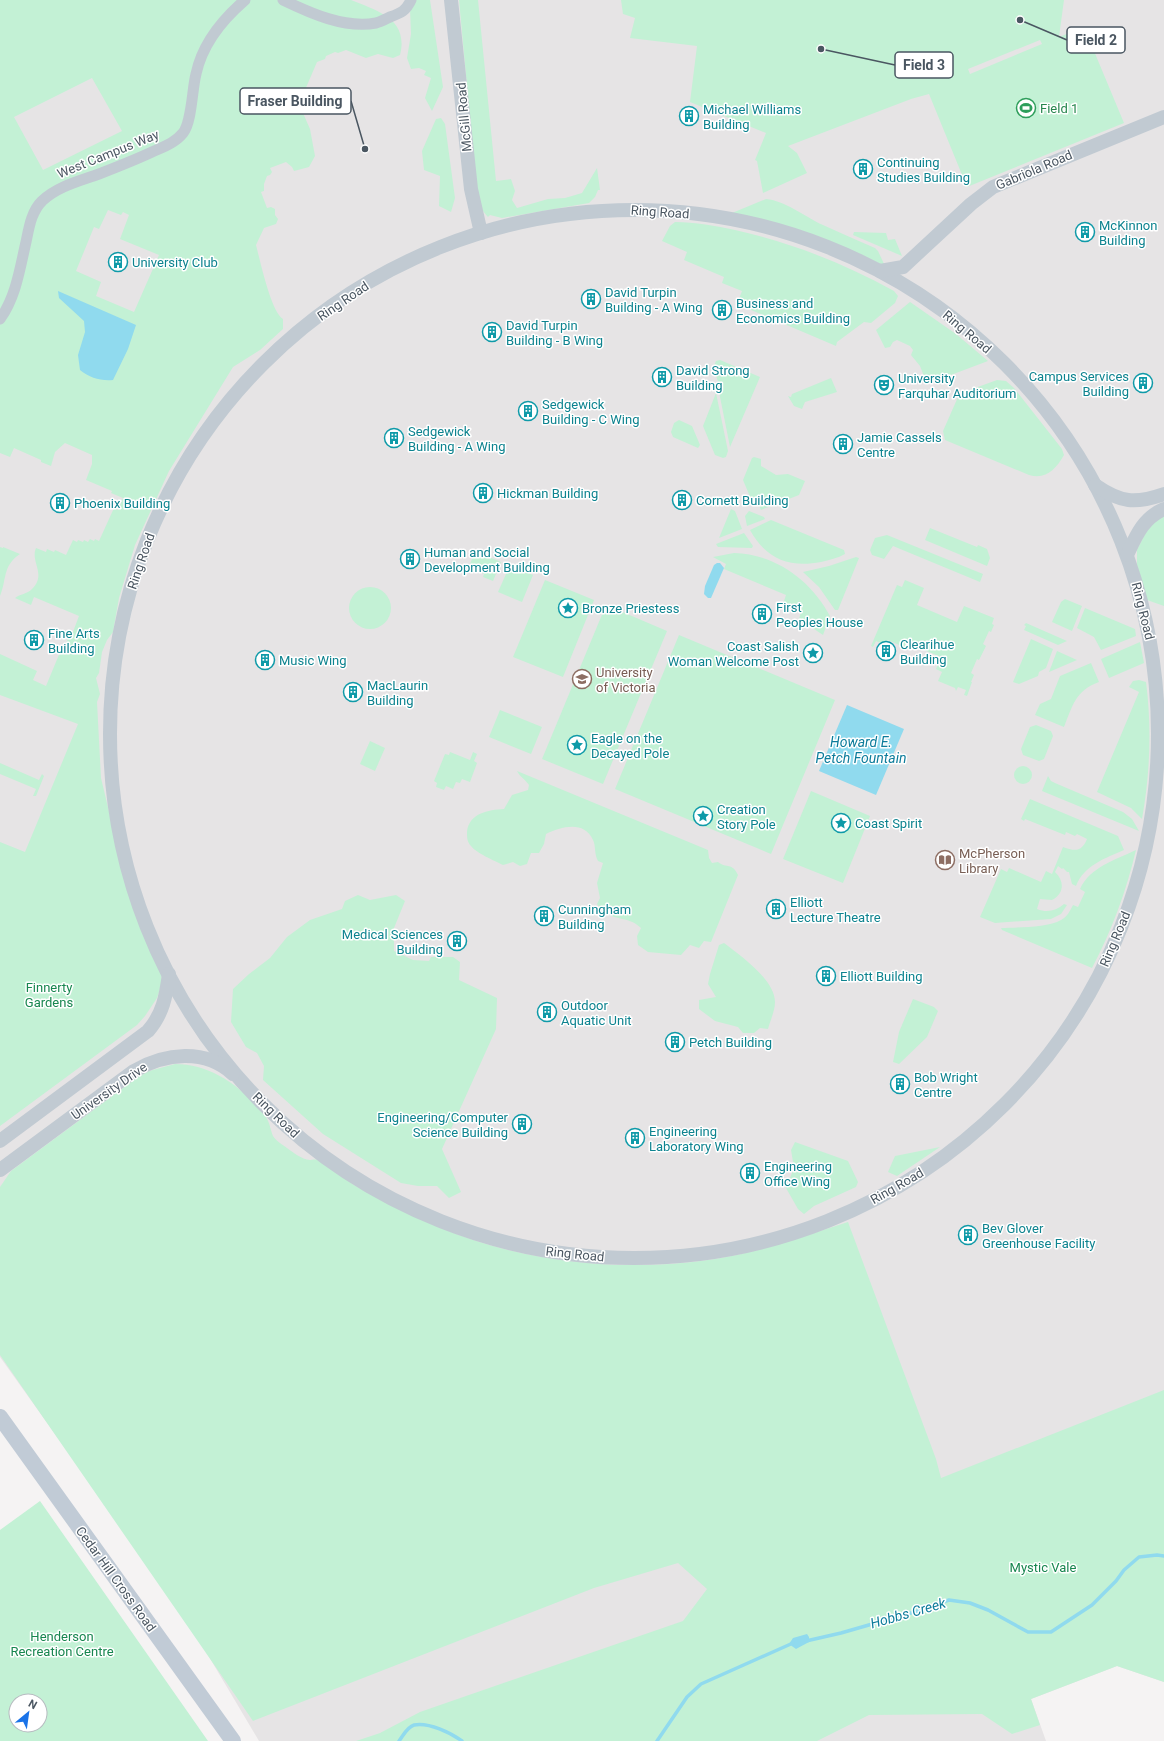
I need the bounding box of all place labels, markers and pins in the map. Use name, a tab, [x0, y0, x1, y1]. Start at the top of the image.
callout: Field 2	[1067, 27, 1125, 53]
callout: Field 3	[895, 52, 953, 78]
callout: Fraser Building	[240, 88, 351, 114]
sports icon: Field 1	[1015, 97, 1037, 119]
place label: Field 1	[1040, 101, 1078, 116]
place label: Michael Williams Building	[703, 102, 801, 132]
building icon: Michael Williams Building	[678, 105, 700, 127]
place label: Continuing Studies Building	[877, 155, 970, 185]
building icon: Continuing Studies Building	[852, 158, 874, 180]
place label: McKinnon Building	[1099, 218, 1157, 248]
building icon: McKinnon Building	[1074, 221, 1096, 243]
building icon: University Club	[107, 251, 129, 273]
place label: University Club	[132, 255, 218, 270]
place label: David Turpin Building - A Wing	[605, 285, 702, 315]
building icon: David Turpin Building - A Wing	[580, 288, 602, 310]
place label: Business and Economics Building	[736, 296, 850, 326]
building icon: Business and Economics Building	[711, 299, 733, 321]
place label: David Turpin Building - B Wing	[506, 318, 603, 348]
building icon: David Turpin Building - B Wing	[481, 321, 503, 343]
place label: David Strong Building	[676, 363, 750, 393]
building icon: David Strong Building	[651, 366, 673, 388]
place label: Campus Services Building	[1029, 369, 1129, 399]
place label: University Farquhar Auditorium	[898, 371, 1017, 401]
building icon: Campus Services Building	[1132, 372, 1154, 394]
theatre icon: University Farquhar Auditorium	[873, 374, 895, 396]
place label: Sedgewick Building - C Wing	[542, 397, 639, 427]
building icon: Sedgewick Building - C Wing	[517, 400, 539, 422]
place label: Sedgewick Building - A Wing	[408, 424, 505, 454]
building icon: Sedgewick Building - A Wing	[383, 427, 405, 449]
place label: Jamie Cassels Centre	[857, 430, 942, 460]
building icon: Jamie Cassels Centre	[832, 433, 854, 455]
building icon: Hickman Building	[472, 482, 494, 504]
place label: Hickman Building	[497, 486, 598, 501]
building icon: Cornett Building	[671, 489, 693, 511]
building icon: Phoenix Building	[49, 492, 71, 514]
place label: Cornett Building	[696, 493, 789, 508]
place label: Phoenix Building	[74, 496, 170, 511]
place label: Human and Social Development Building	[424, 545, 550, 575]
building icon: Human and Social Development Building	[399, 548, 421, 570]
place icon: Bronze Priestess	[557, 597, 579, 619]
place label: First Peoples House	[776, 600, 863, 630]
place label: Bronze Priestess	[582, 601, 680, 616]
building icon: First Peoples House	[751, 603, 773, 625]
place label: Fine Arts Building	[48, 626, 100, 656]
building icon: Fine Arts Building	[23, 629, 45, 651]
place label: Clearihue Building	[900, 637, 954, 667]
place label: Coast Salish Woman Welcome Post	[668, 639, 799, 669]
building icon: Clearihue Building	[875, 640, 897, 662]
place icon: Coast Salish Woman Welcome Post	[802, 642, 824, 664]
building icon: Music Wing	[254, 649, 276, 671]
place label: Music Wing	[279, 653, 347, 668]
place label: University of Victoria	[596, 665, 656, 695]
school or university icon: University of Victoria	[571, 668, 593, 690]
place label: MacLaurin Building	[367, 678, 428, 708]
building icon: MacLaurin Building	[342, 681, 364, 703]
place label: Eagle on the Decayed Pole	[591, 731, 669, 761]
place icon: Eagle on the Decayed Pole	[566, 734, 588, 756]
place label: Creation Story Pole	[717, 802, 776, 832]
place icon: Creation Story Pole	[692, 805, 714, 827]
place icon: Coast Spirit	[830, 812, 852, 834]
place label: Coast Spirit	[855, 816, 922, 831]
place label: McPherson Library	[959, 846, 1025, 876]
library icon: McPherson Library	[934, 849, 956, 871]
place label: Elliott Lecture Theatre	[790, 895, 881, 925]
building icon: Elliott Lecture Theatre	[765, 898, 787, 920]
place label: Cunningham Building	[558, 902, 631, 932]
building icon: Cunningham Building	[533, 905, 555, 927]
place label: Medical Sciences Building	[342, 927, 443, 957]
building icon: Medical Sciences Building	[446, 930, 468, 952]
building icon: Elliott Building	[815, 965, 837, 987]
place label: Elliott Building	[840, 969, 923, 984]
place label: Outdoor Aquatic Unit	[561, 998, 632, 1028]
building icon: Outdoor Aquatic Unit	[536, 1001, 558, 1023]
building icon: Petch Building	[664, 1031, 686, 1053]
place label: Petch Building	[689, 1035, 772, 1050]
place label: Bob Wright Centre	[914, 1070, 978, 1100]
building icon: Bob Wright Centre	[889, 1073, 911, 1095]
place label: Engineering/Computer Science Building	[377, 1110, 509, 1140]
building icon: Engineering/Computer Science Building	[511, 1113, 533, 1135]
place label: Engineering Laboratory Wing	[649, 1124, 744, 1154]
building icon: Engineering Laboratory Wing	[624, 1127, 646, 1149]
place label: Engineering Office Wing	[764, 1159, 832, 1189]
building icon: Engineering Office Wing	[739, 1162, 761, 1184]
place label: Bev Glover Greenhouse Facility	[982, 1221, 1095, 1251]
building icon: Bev Glover Greenhouse Facility	[957, 1224, 979, 1246]

